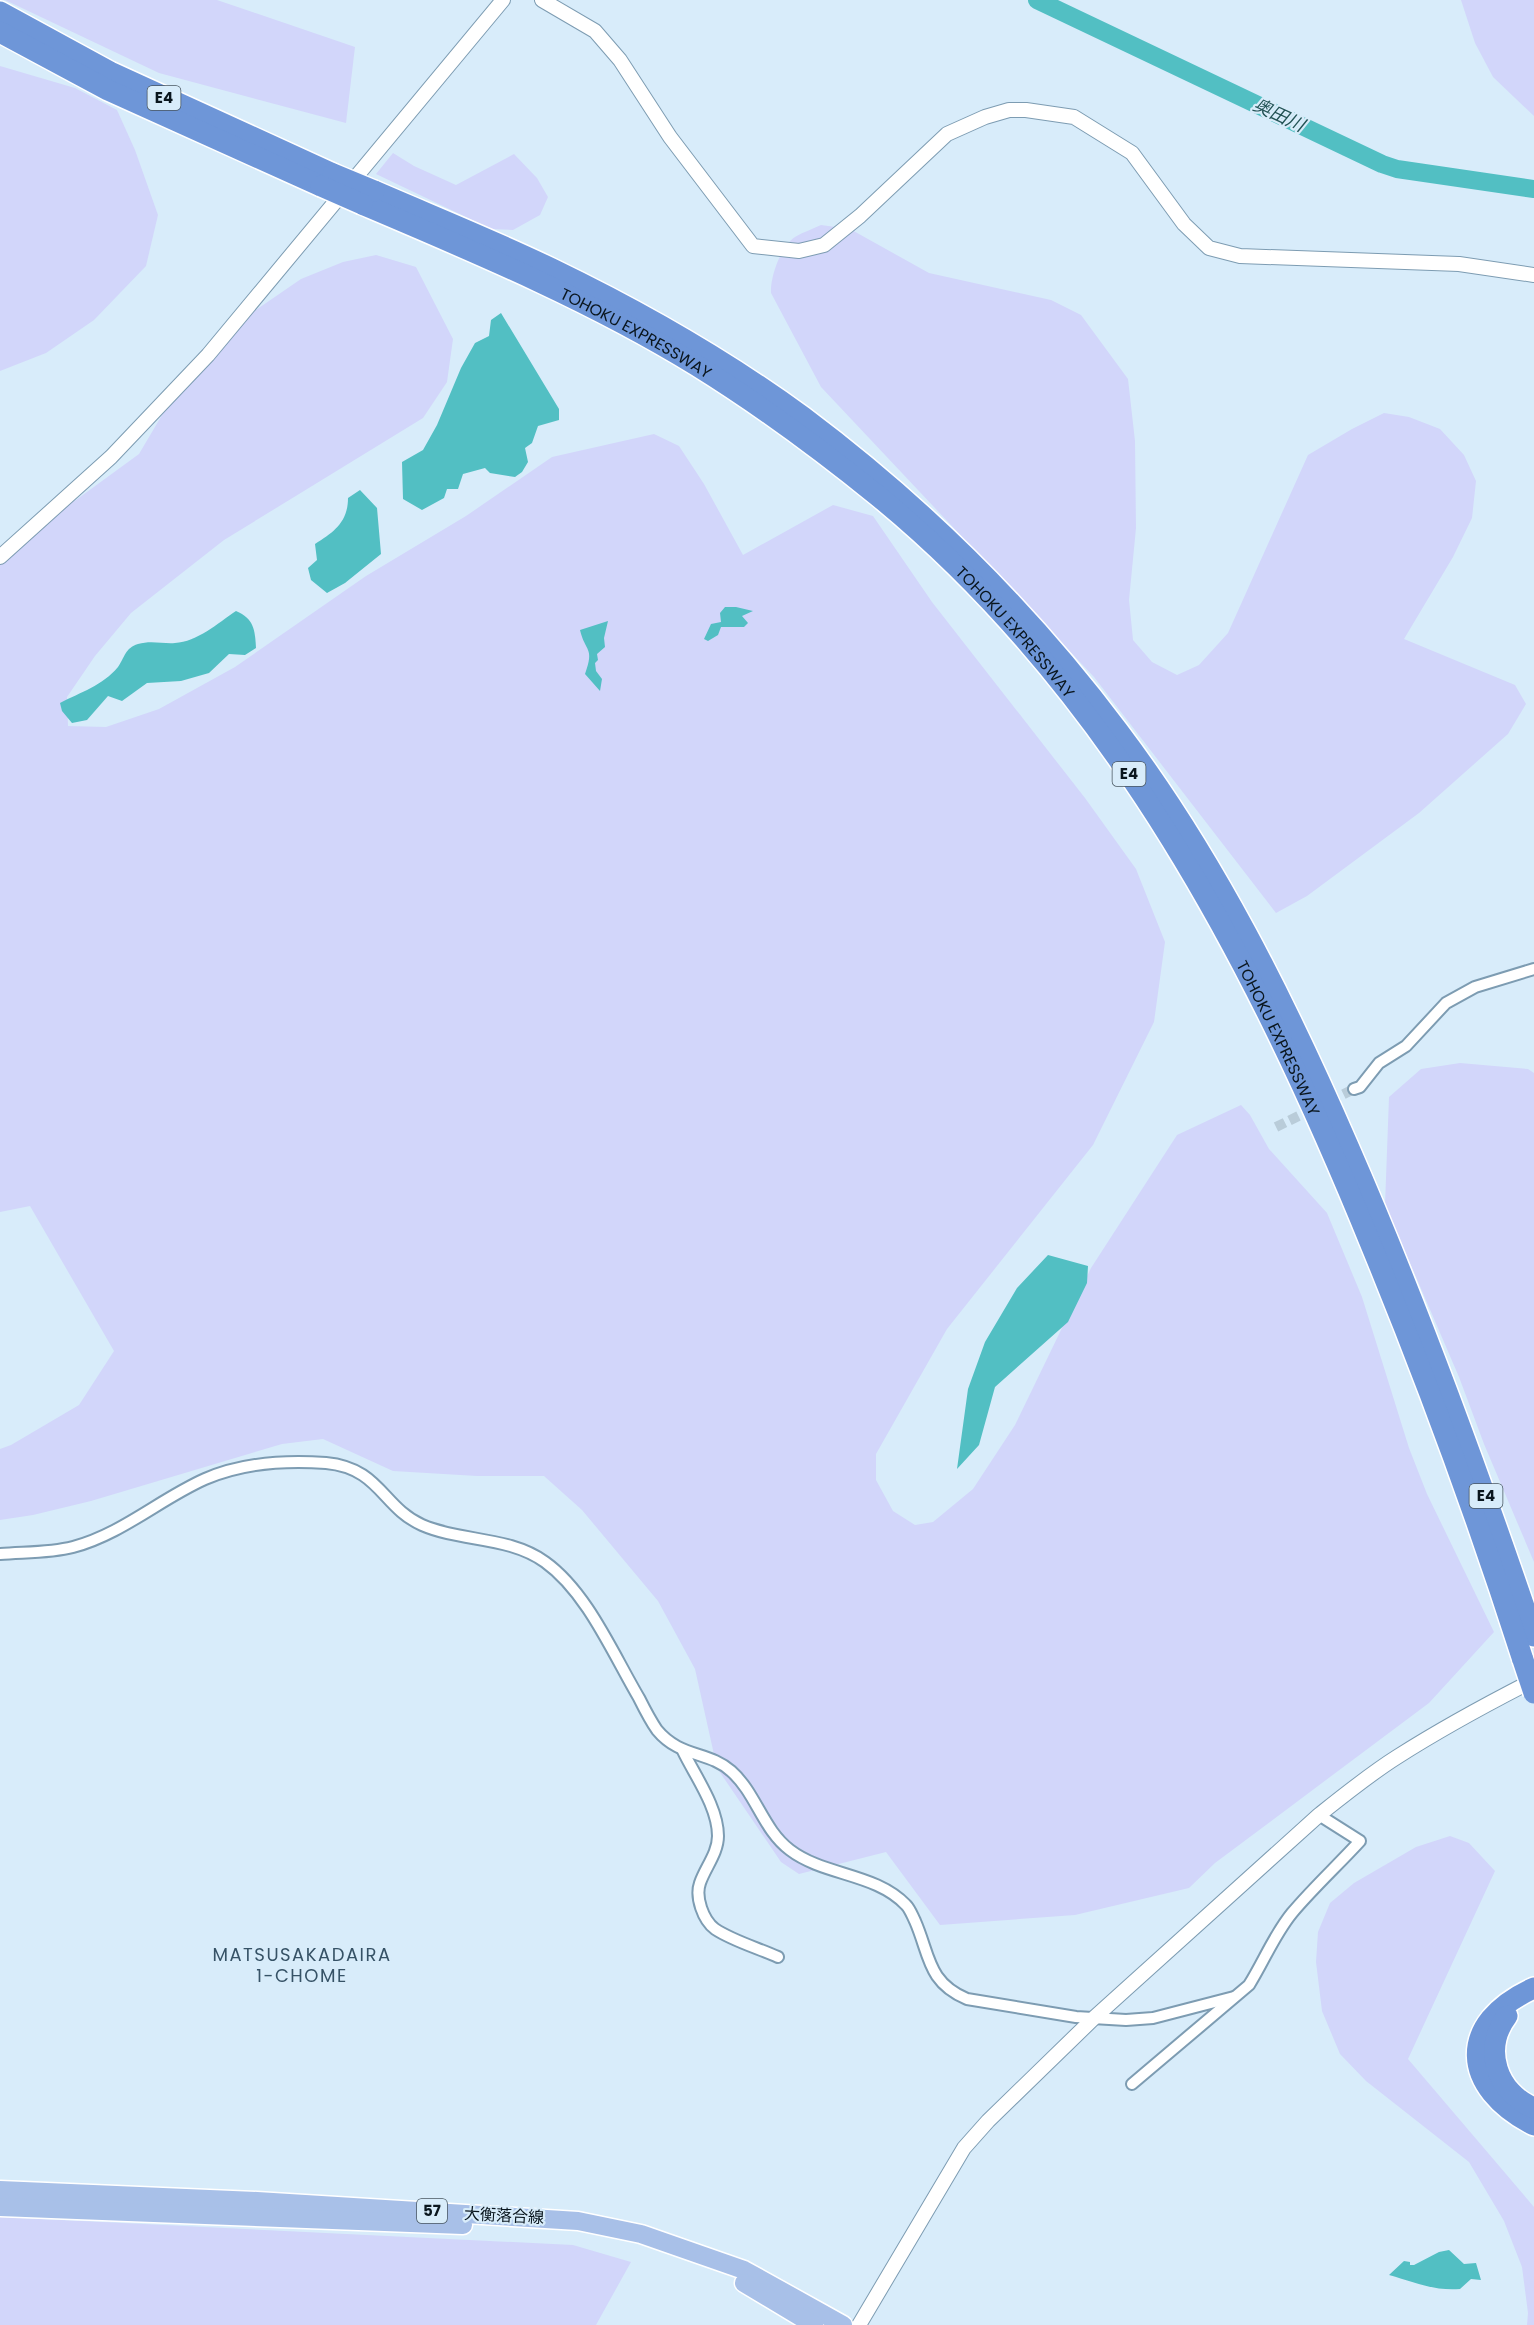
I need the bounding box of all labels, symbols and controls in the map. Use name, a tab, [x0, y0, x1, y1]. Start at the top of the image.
road number: E4	[148, 86, 180, 110]
water label: 奥田川	[1249, 92, 1311, 138]
street label: TOHOKU EXPRESSWAY	[556, 282, 716, 384]
street label: TOHOKU EXPRESSWAY	[950, 561, 1080, 703]
road number: E4	[1112, 762, 1146, 786]
street label: TOHOKU EXPRESSWAY	[1231, 957, 1326, 1120]
road number: E4	[1470, 1484, 1502, 1508]
district label: MATSUSAKADAIRA 1-CHOME	[212, 1942, 392, 1988]
road number: 57	[417, 2199, 447, 2223]
street label: 大衡落合線	[463, 2202, 545, 2229]

